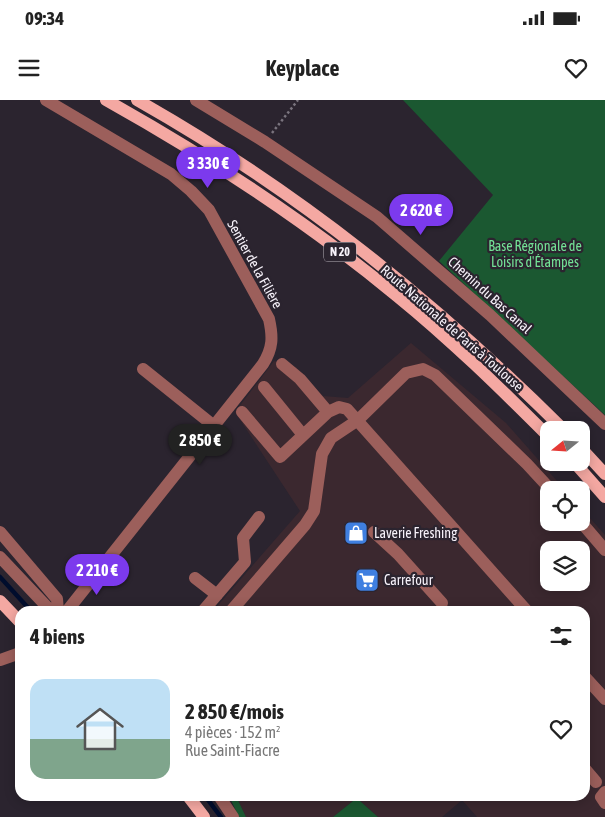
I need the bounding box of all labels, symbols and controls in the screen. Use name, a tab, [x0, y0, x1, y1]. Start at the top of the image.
text: 09:34	[25, 7, 64, 29]
icon: menu	[15, 54, 43, 82]
icon: heart	[562, 54, 590, 82]
text: Keyplace	[266, 55, 339, 81]
pin: 3 330 €	[162, 146, 254, 189]
text: 3 330 €	[187, 154, 229, 172]
pin: 2 620 €	[375, 194, 467, 236]
text: 2 620 €	[400, 201, 442, 219]
street label: Sentier de la Filière	[224, 217, 286, 311]
park label: Base Régionale de Loisirs d'Étampes	[488, 238, 582, 270]
road number: N 20	[324, 242, 356, 262]
street label: Chemin du Bas Canal	[445, 253, 535, 337]
street label: Route Nationale de Paris à Toulouse	[377, 262, 527, 394]
north arrow	[540, 421, 590, 471]
map controls	[540, 421, 590, 591]
pin: 2 850 €	[154, 424, 246, 466]
text: 2 850 €	[179, 431, 221, 449]
button: locate	[540, 481, 590, 531]
shop icon: Laverie Freshing	[343, 520, 369, 546]
place label: Laverie Freshing	[374, 525, 457, 541]
button: layers	[540, 541, 590, 591]
pin: 2 210 €	[51, 554, 143, 596]
text: 2 210 €	[76, 561, 118, 579]
supermarket icon: Carrefour	[354, 567, 380, 593]
place label: Carrefour	[384, 572, 434, 588]
icon: filters	[547, 622, 575, 650]
text: 4 biens	[30, 624, 85, 648]
icon: home	[70, 699, 130, 759]
text: 2 850 €/mois	[185, 699, 284, 723]
icon: heart	[547, 715, 575, 743]
text: 4 pièces · 152 m²	[185, 723, 281, 741]
text: Rue Saint-Fiacre	[185, 741, 280, 759]

